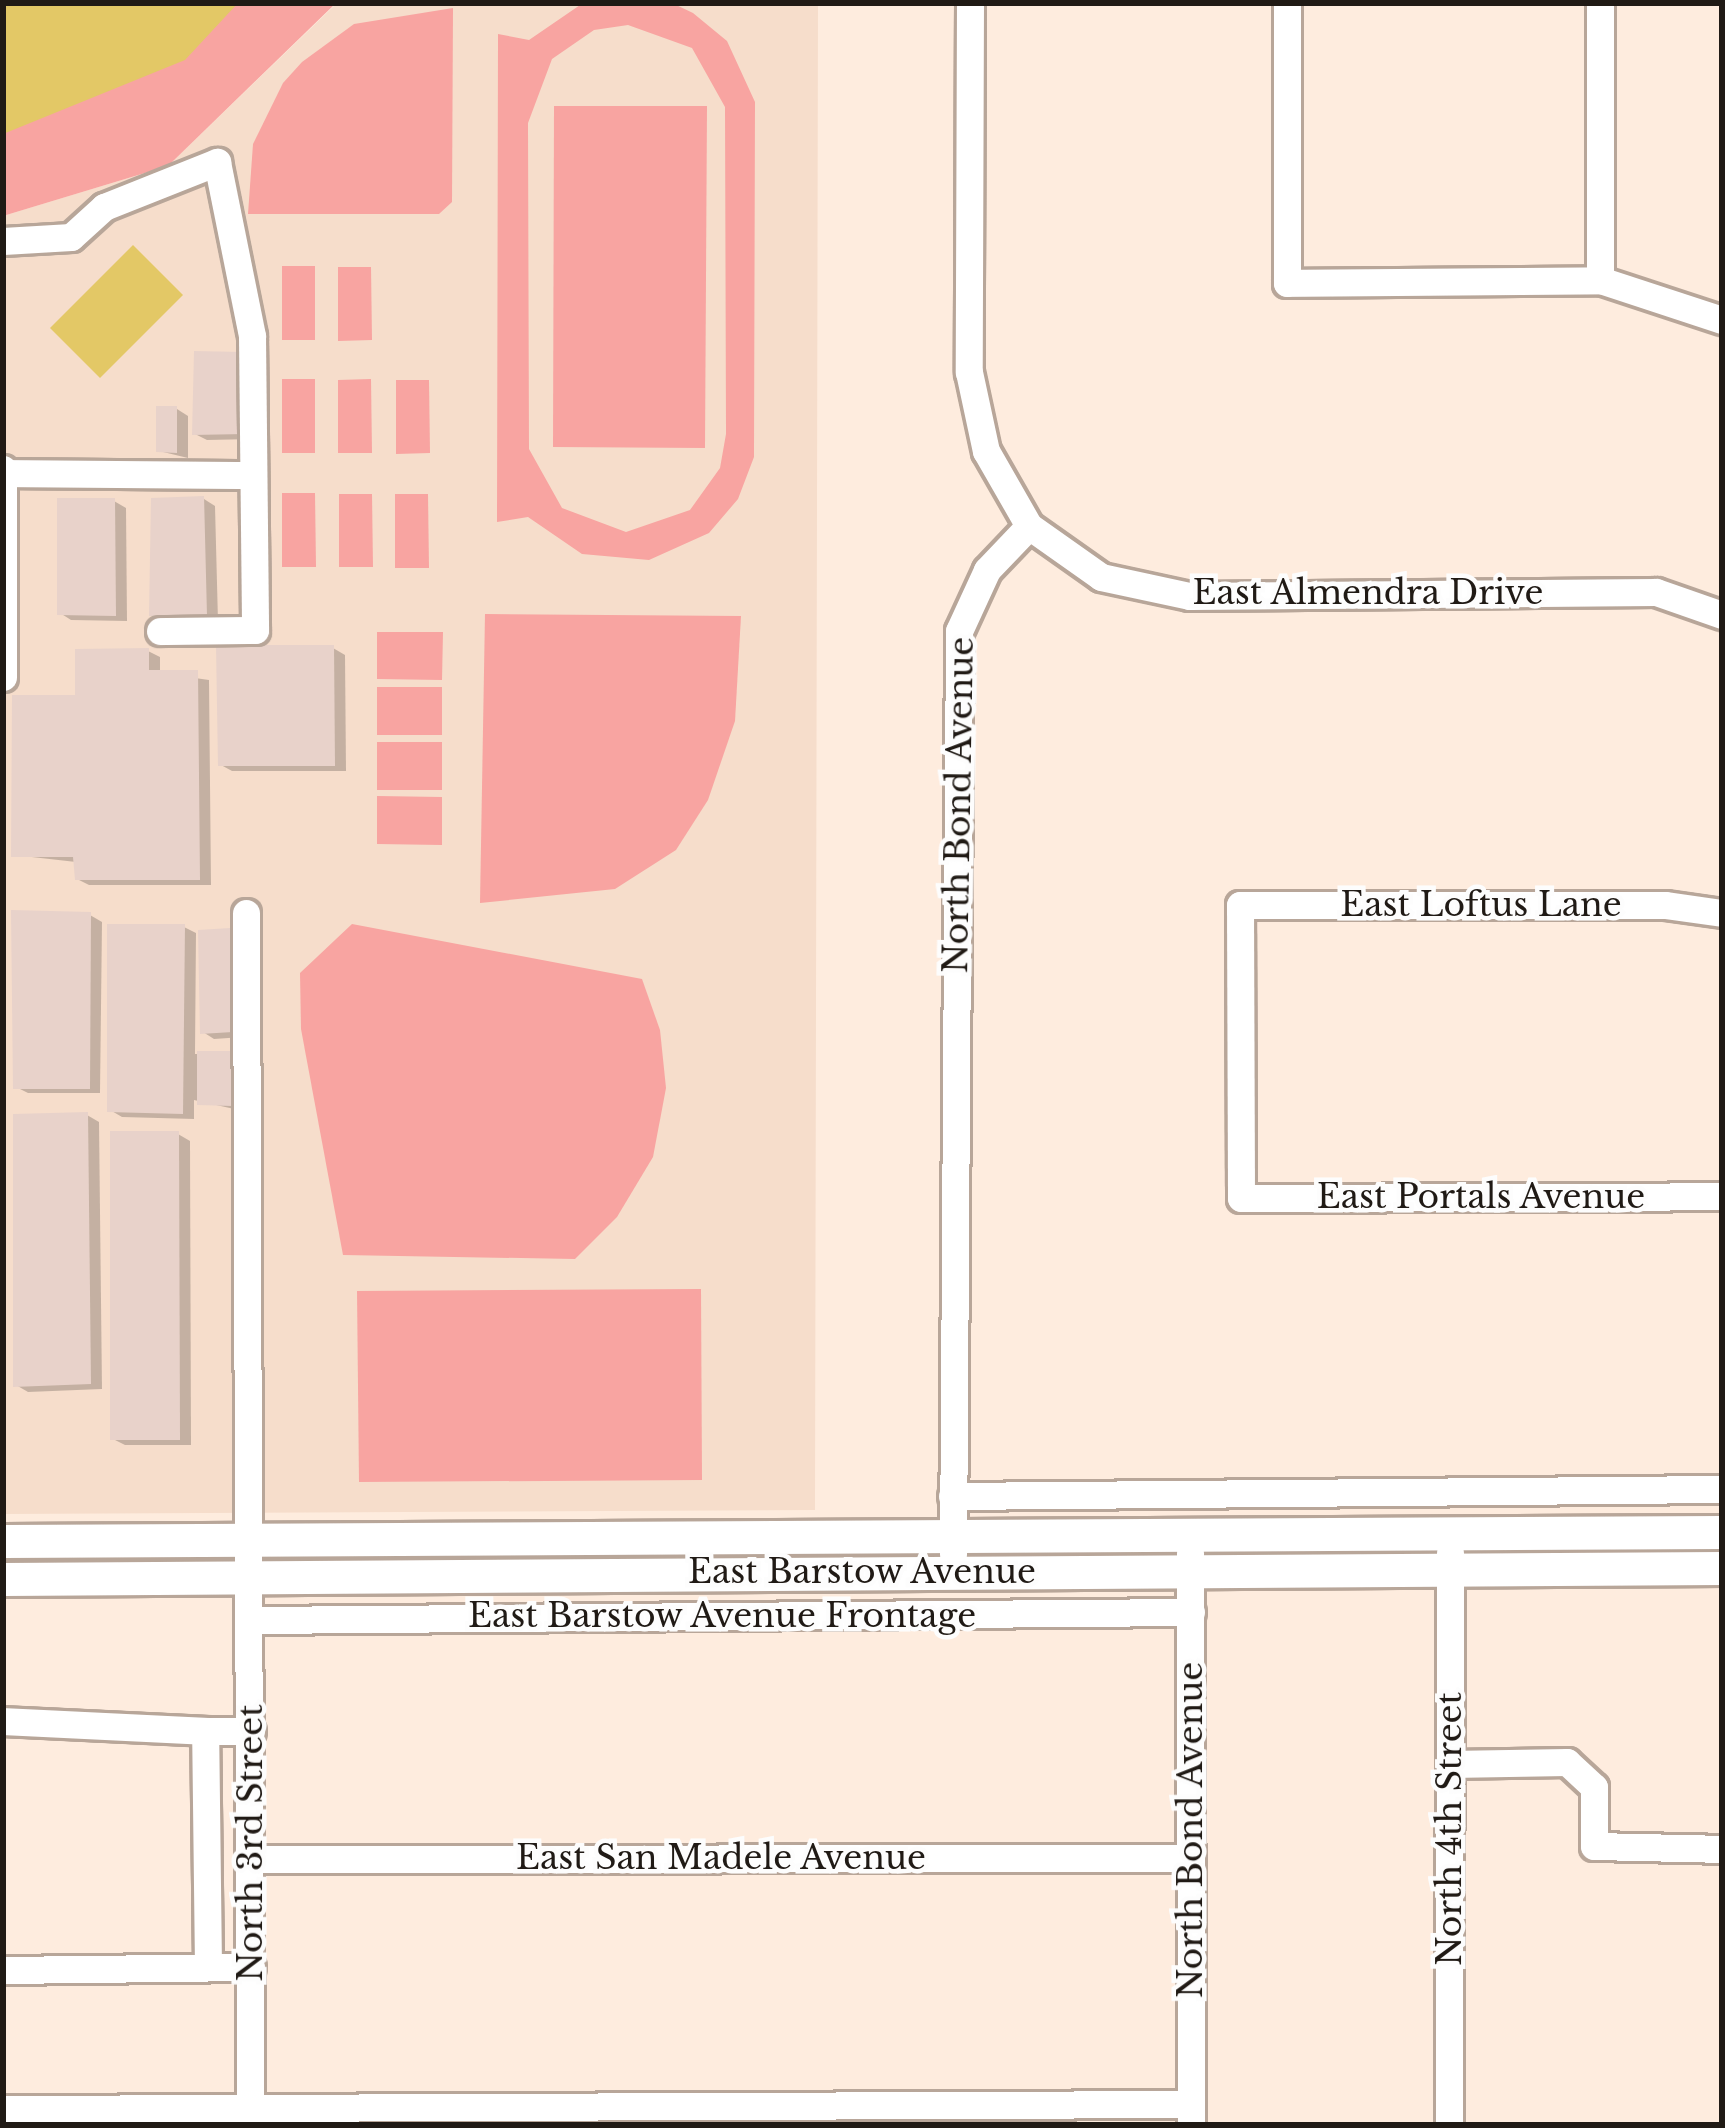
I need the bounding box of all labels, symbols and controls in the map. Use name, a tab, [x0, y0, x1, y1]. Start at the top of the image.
street label: East Almendra Drive	[1192, 573, 1544, 613]
street label: North Bond Avenue	[936, 636, 982, 974]
street label: East Loftus Lane	[1340, 885, 1622, 925]
street label: East Portals Avenue	[1316, 1177, 1646, 1217]
street label: East Barstow Avenue	[687, 1552, 1037, 1592]
street label: East Barstow Avenue Frontage	[467, 1596, 977, 1636]
street label: North Bond Avenue	[1171, 1661, 1211, 1999]
street label: North 4th Street	[1430, 1692, 1470, 1966]
street label: North 3rd Street	[231, 1704, 271, 1982]
street label: East San Madele Avenue	[515, 1838, 927, 1878]

